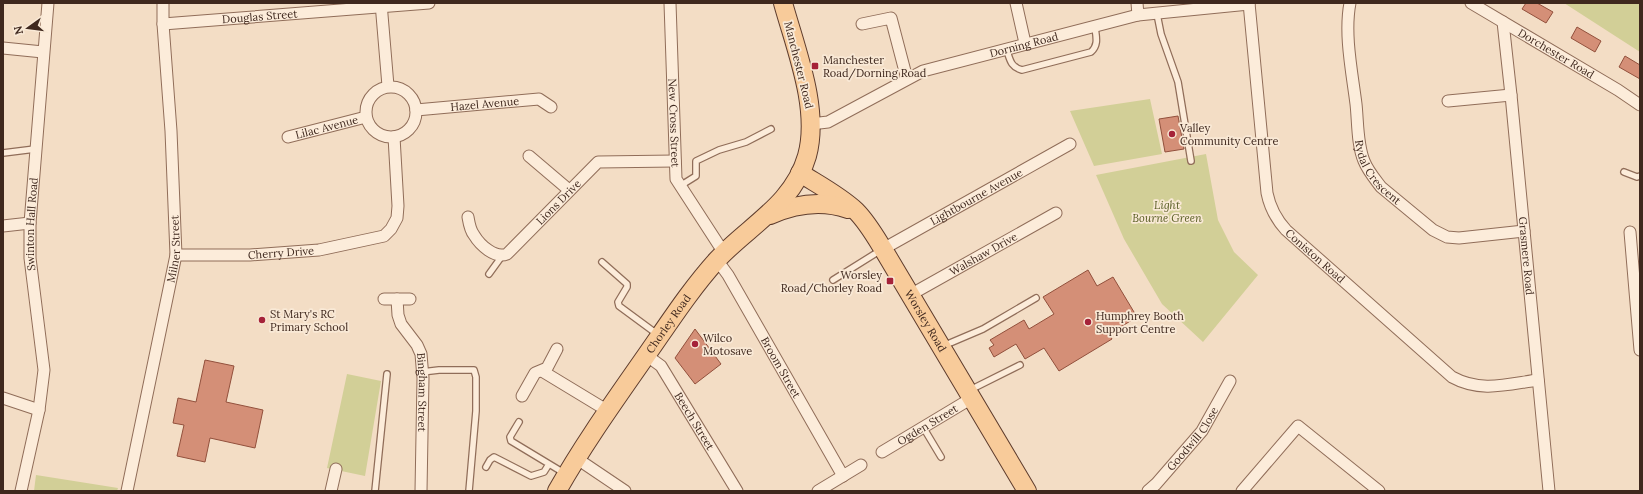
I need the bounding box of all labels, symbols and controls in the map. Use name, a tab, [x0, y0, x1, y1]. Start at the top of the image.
street label: Douglas Street	[222, 6, 299, 26]
north arrow	[8, 8, 48, 48]
street label: Manchester Road	[781, 20, 817, 110]
text: N	[10, 24, 26, 36]
street label: Dorchester Road	[1515, 25, 1597, 82]
street label: Dorning Road	[988, 29, 1060, 60]
place label: Manchester Road/Dorning Road	[823, 53, 927, 81]
marker: Manchester Road/Dorning Road	[810, 61, 820, 71]
street label: New Cross Street	[666, 78, 683, 168]
street label: Hazel Avenue	[450, 94, 520, 114]
street label: Lilac Avenue	[294, 112, 360, 142]
place label: Valley Community Centre	[1179, 121, 1278, 148]
marker: Valley Community Centre	[1167, 129, 1177, 139]
street label: Rydal Crescent	[1352, 139, 1404, 208]
street label: Lightbourne Avenue	[928, 165, 1025, 228]
street label: Lions Drive	[533, 176, 584, 228]
street label: Swinton Hall Road	[23, 177, 41, 272]
park label: Light Bourne Green	[1132, 198, 1202, 225]
street label: Milner Street	[163, 214, 183, 284]
street label: Grasmere Road	[1516, 216, 1537, 296]
street label: Coniston Road	[1283, 226, 1348, 286]
street label: Walshaw Drive	[947, 229, 1020, 278]
street label: Cherry Drive	[247, 243, 314, 262]
place label: Worsley Road/Chorley Road	[781, 268, 882, 296]
marker: Worsley Road/Chorley Road	[885, 276, 895, 286]
street label: Worsley Road	[902, 287, 950, 355]
street label: Chorley Road	[643, 291, 694, 356]
place label: St Mary's RC Primary School	[270, 307, 348, 334]
place label: Humphrey Booth Support Centre	[1096, 309, 1184, 336]
marker: St Mary's RC Primary School	[257, 315, 267, 325]
marker: Humphrey Booth Support Centre	[1083, 317, 1093, 327]
place label: Wilco Motosave	[703, 331, 752, 358]
street label: Broom Street	[758, 334, 804, 401]
marker: Wilco Motosave	[690, 339, 700, 349]
street label: Bingham Street	[414, 352, 430, 433]
street label: Beech Street	[672, 389, 718, 453]
street label: Ogden Street	[895, 401, 961, 448]
street label: Goodwill Close	[1164, 404, 1221, 474]

